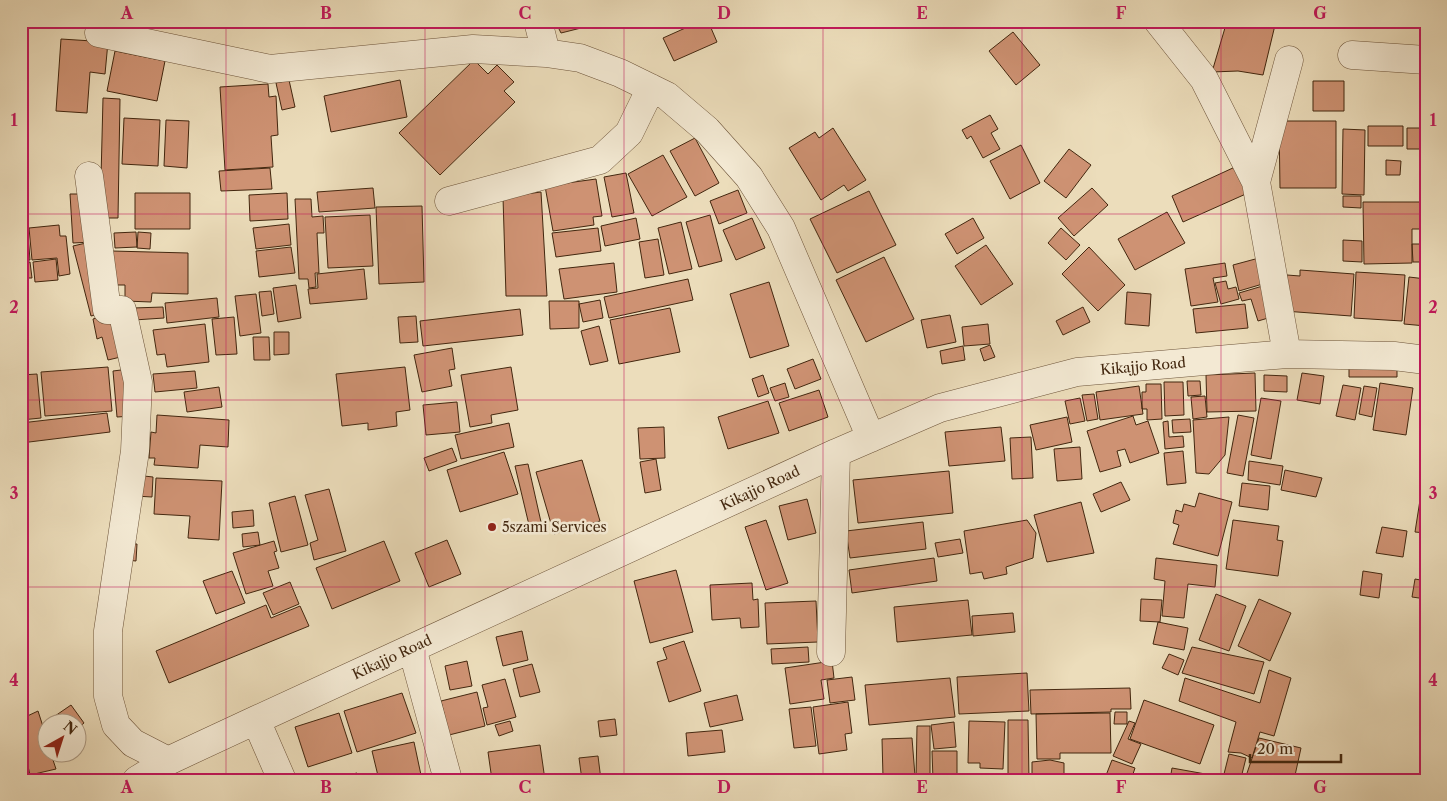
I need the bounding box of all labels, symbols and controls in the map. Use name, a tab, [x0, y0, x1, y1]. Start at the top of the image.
text: A	[120, 3, 134, 23]
text: B	[320, 3, 332, 23]
text: C	[519, 3, 531, 23]
text: D	[717, 3, 731, 23]
text: E	[916, 3, 928, 23]
text: F	[1116, 3, 1127, 23]
text: G	[1313, 3, 1327, 23]
text: 1	[10, 110, 18, 130]
text: 1	[1429, 110, 1437, 130]
text: 2	[9, 297, 19, 317]
text: 2	[1428, 297, 1438, 317]
street label: Kikajjo Road	[1099, 353, 1187, 379]
street label: Kikajjo Road	[717, 462, 803, 514]
text: 3	[9, 483, 19, 503]
text: 3	[1428, 483, 1438, 503]
place label: 5szami Services	[502, 518, 607, 536]
marker: 5szami Services	[486, 521, 498, 533]
street label: Kikajjo Road	[349, 631, 435, 683]
text: 4	[9, 670, 19, 690]
text: 4	[1428, 670, 1438, 690]
north arrow	[38, 714, 88, 764]
text: N	[60, 717, 81, 739]
scale bar	[1250, 731, 1341, 763]
text: 20 m	[1257, 739, 1293, 758]
text: A	[120, 777, 134, 797]
text: B	[320, 777, 332, 797]
text: C	[519, 777, 531, 797]
text: D	[717, 777, 731, 797]
text: E	[916, 777, 928, 797]
text: F	[1116, 777, 1127, 797]
text: G	[1313, 777, 1327, 797]

